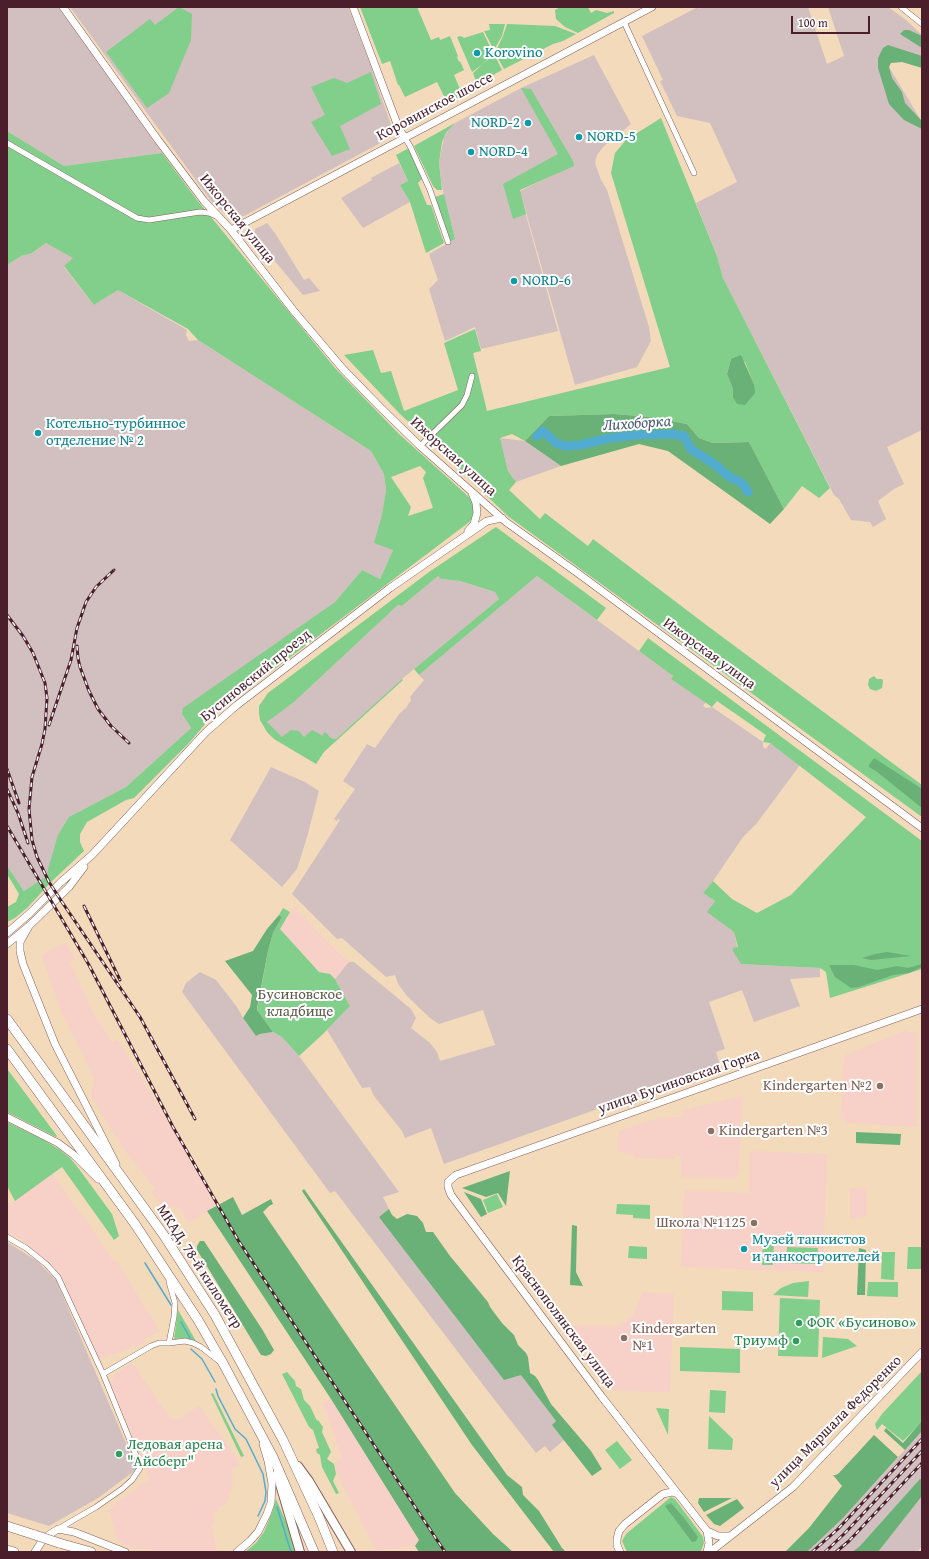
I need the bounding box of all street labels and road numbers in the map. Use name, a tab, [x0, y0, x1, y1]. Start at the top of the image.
street label: Коровинское шоссе	[374, 69, 496, 145]
street label: Ижорская улица	[195, 171, 279, 267]
street label: Ижорская улица	[406, 414, 500, 500]
street label: Ижорская улица	[659, 614, 759, 694]
street label: Бусиновский проезд	[197, 626, 315, 726]
street label: улица Бусиновская Горка	[596, 1046, 762, 1118]
street label: МКАД, 78-й километр	[152, 1202, 246, 1332]
street label: Краснополянская улица	[507, 1252, 619, 1392]
street label: улица Маршала Федоренко	[766, 1352, 906, 1492]

